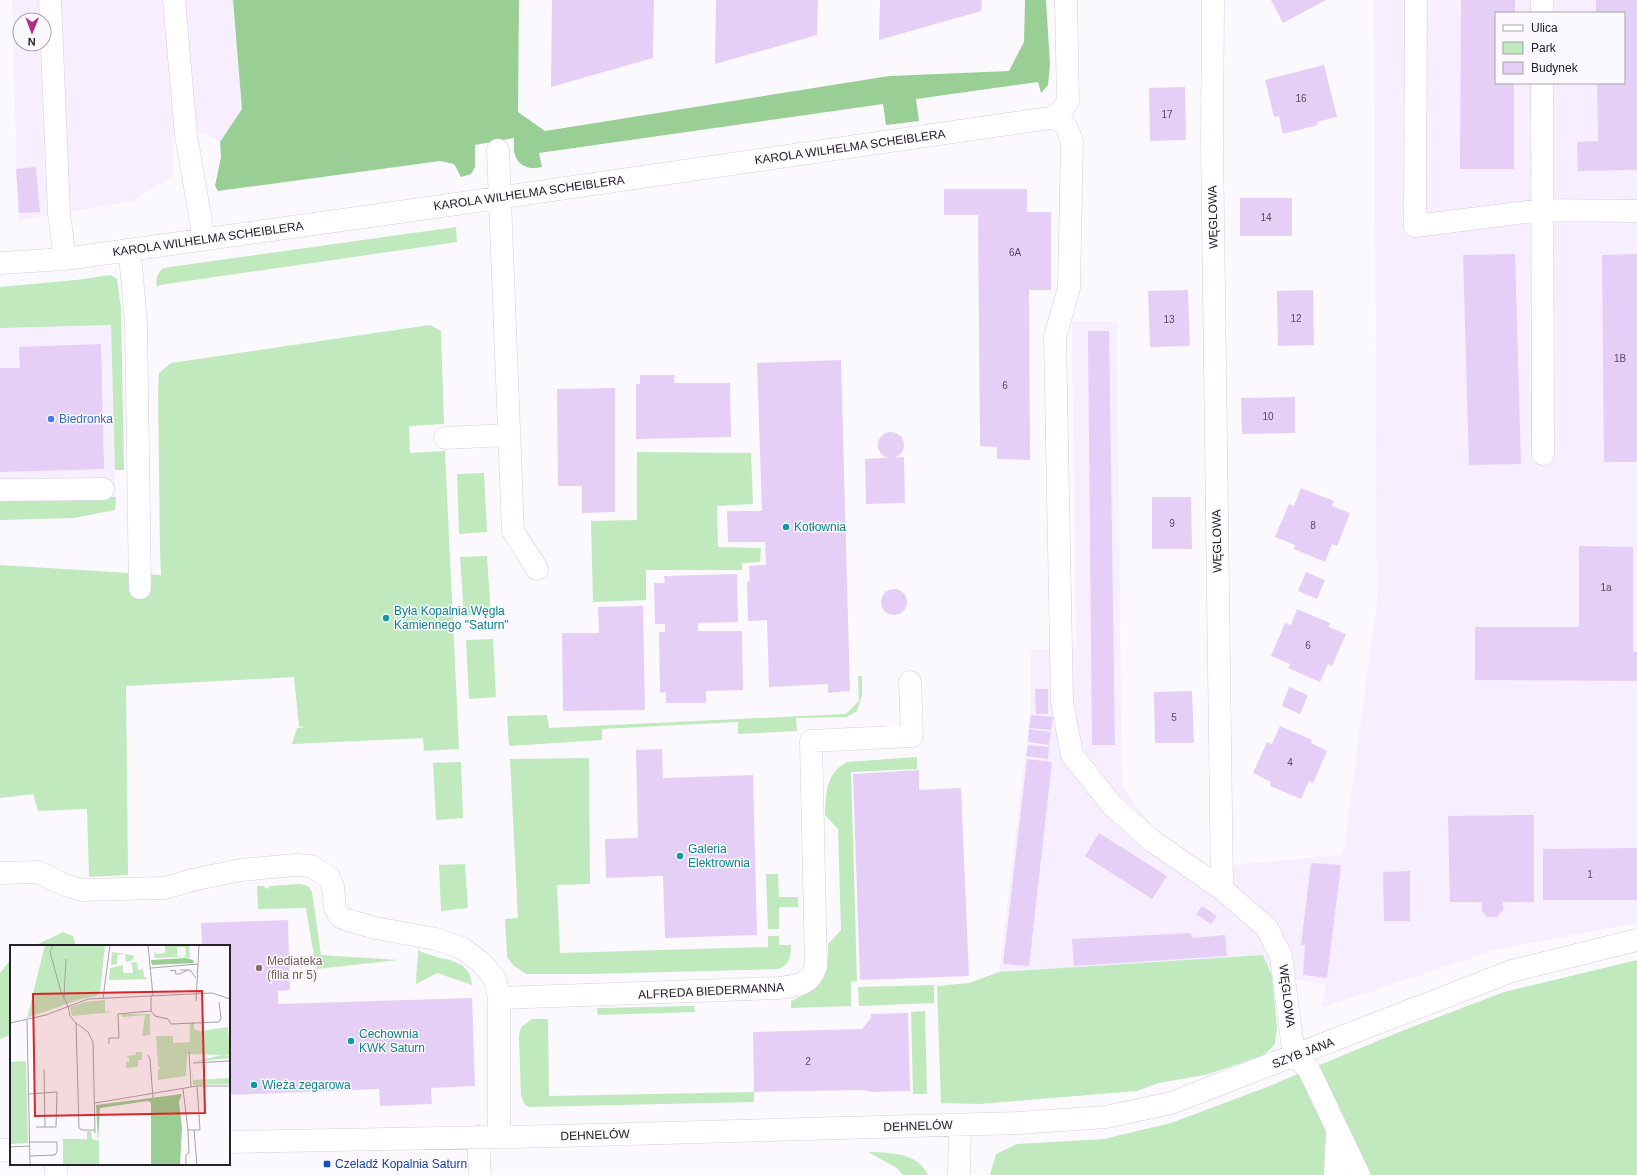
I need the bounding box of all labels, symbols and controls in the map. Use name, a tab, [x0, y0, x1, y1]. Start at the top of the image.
north arrow	[12, 12, 52, 52]
legend	[1495, 12, 1625, 84]
text: Ulica	[1531, 21, 1558, 35]
text: N	[28, 36, 36, 48]
text: Park	[1531, 41, 1557, 55]
text: Budynek	[1531, 61, 1579, 75]
house number: 16	[1295, 93, 1307, 104]
house number: 17	[1161, 109, 1173, 120]
street label: KAROLA WILHELMA SCHEIBLERA	[754, 127, 946, 167]
street label: KAROLA WILHELMA SCHEIBLERA	[433, 173, 625, 213]
street label: WĘGLOWA	[1205, 185, 1221, 249]
house number: 14	[1260, 212, 1272, 223]
street label: KAROLA WILHELMA SCHEIBLERA	[112, 219, 304, 259]
house number: 6A	[1009, 247, 1021, 258]
house number: 12	[1290, 313, 1302, 324]
house number: 13	[1163, 314, 1175, 325]
house number: 1B	[1614, 353, 1626, 364]
house number: 6	[1002, 380, 1008, 391]
house number: 10	[1262, 411, 1274, 422]
place label: Biedronka	[59, 412, 113, 426]
marker: Biedronka	[46, 414, 56, 424]
street label: WĘGLOWA	[1209, 509, 1225, 573]
house number: 9	[1169, 518, 1175, 529]
place label: Kotłownia	[794, 520, 846, 534]
house number: 8	[1310, 520, 1316, 531]
marker: Kotłownia	[781, 522, 791, 532]
house number: 1a	[1600, 582, 1612, 593]
place label: Była Kopalnia Węgla Kamiennego "Saturn"	[394, 604, 509, 632]
marker: Była Kopalnia Węgla Kamiennego "Saturn"	[381, 613, 391, 623]
house number: 6	[1305, 640, 1311, 651]
house number: 5	[1171, 712, 1177, 723]
house number: 4	[1287, 757, 1293, 768]
place label: Galeria Elektrownia	[688, 842, 750, 870]
marker: Galeria Elektrownia	[675, 851, 685, 861]
house number: 1	[1587, 869, 1593, 880]
inset map	[10, 945, 230, 1165]
place label: Mediateka (filia nr 5)	[267, 954, 323, 982]
marker: Mediateka (filia nr 5)	[254, 963, 264, 973]
street label: WĘGLOWA	[1276, 964, 1298, 1028]
street label: ALFREDA BIEDERMANNA	[638, 980, 784, 1002]
place label: Cechownia KWK Saturn	[359, 1027, 425, 1055]
street label: SZYB JANA	[1270, 1035, 1336, 1071]
marker: Cechownia KWK Saturn	[346, 1036, 356, 1046]
house number: 2	[805, 1056, 811, 1067]
place label: Wieża zegarowa	[262, 1078, 351, 1092]
marker: Wieża zegarowa	[249, 1080, 259, 1090]
street label: DEHNELÓW	[883, 1117, 954, 1134]
street label: DEHNELÓW	[560, 1126, 631, 1143]
place label: Czeladź Kopalnia Saturn	[335, 1157, 467, 1171]
marker: Czeladź Kopalnia Saturn	[322, 1159, 332, 1169]

